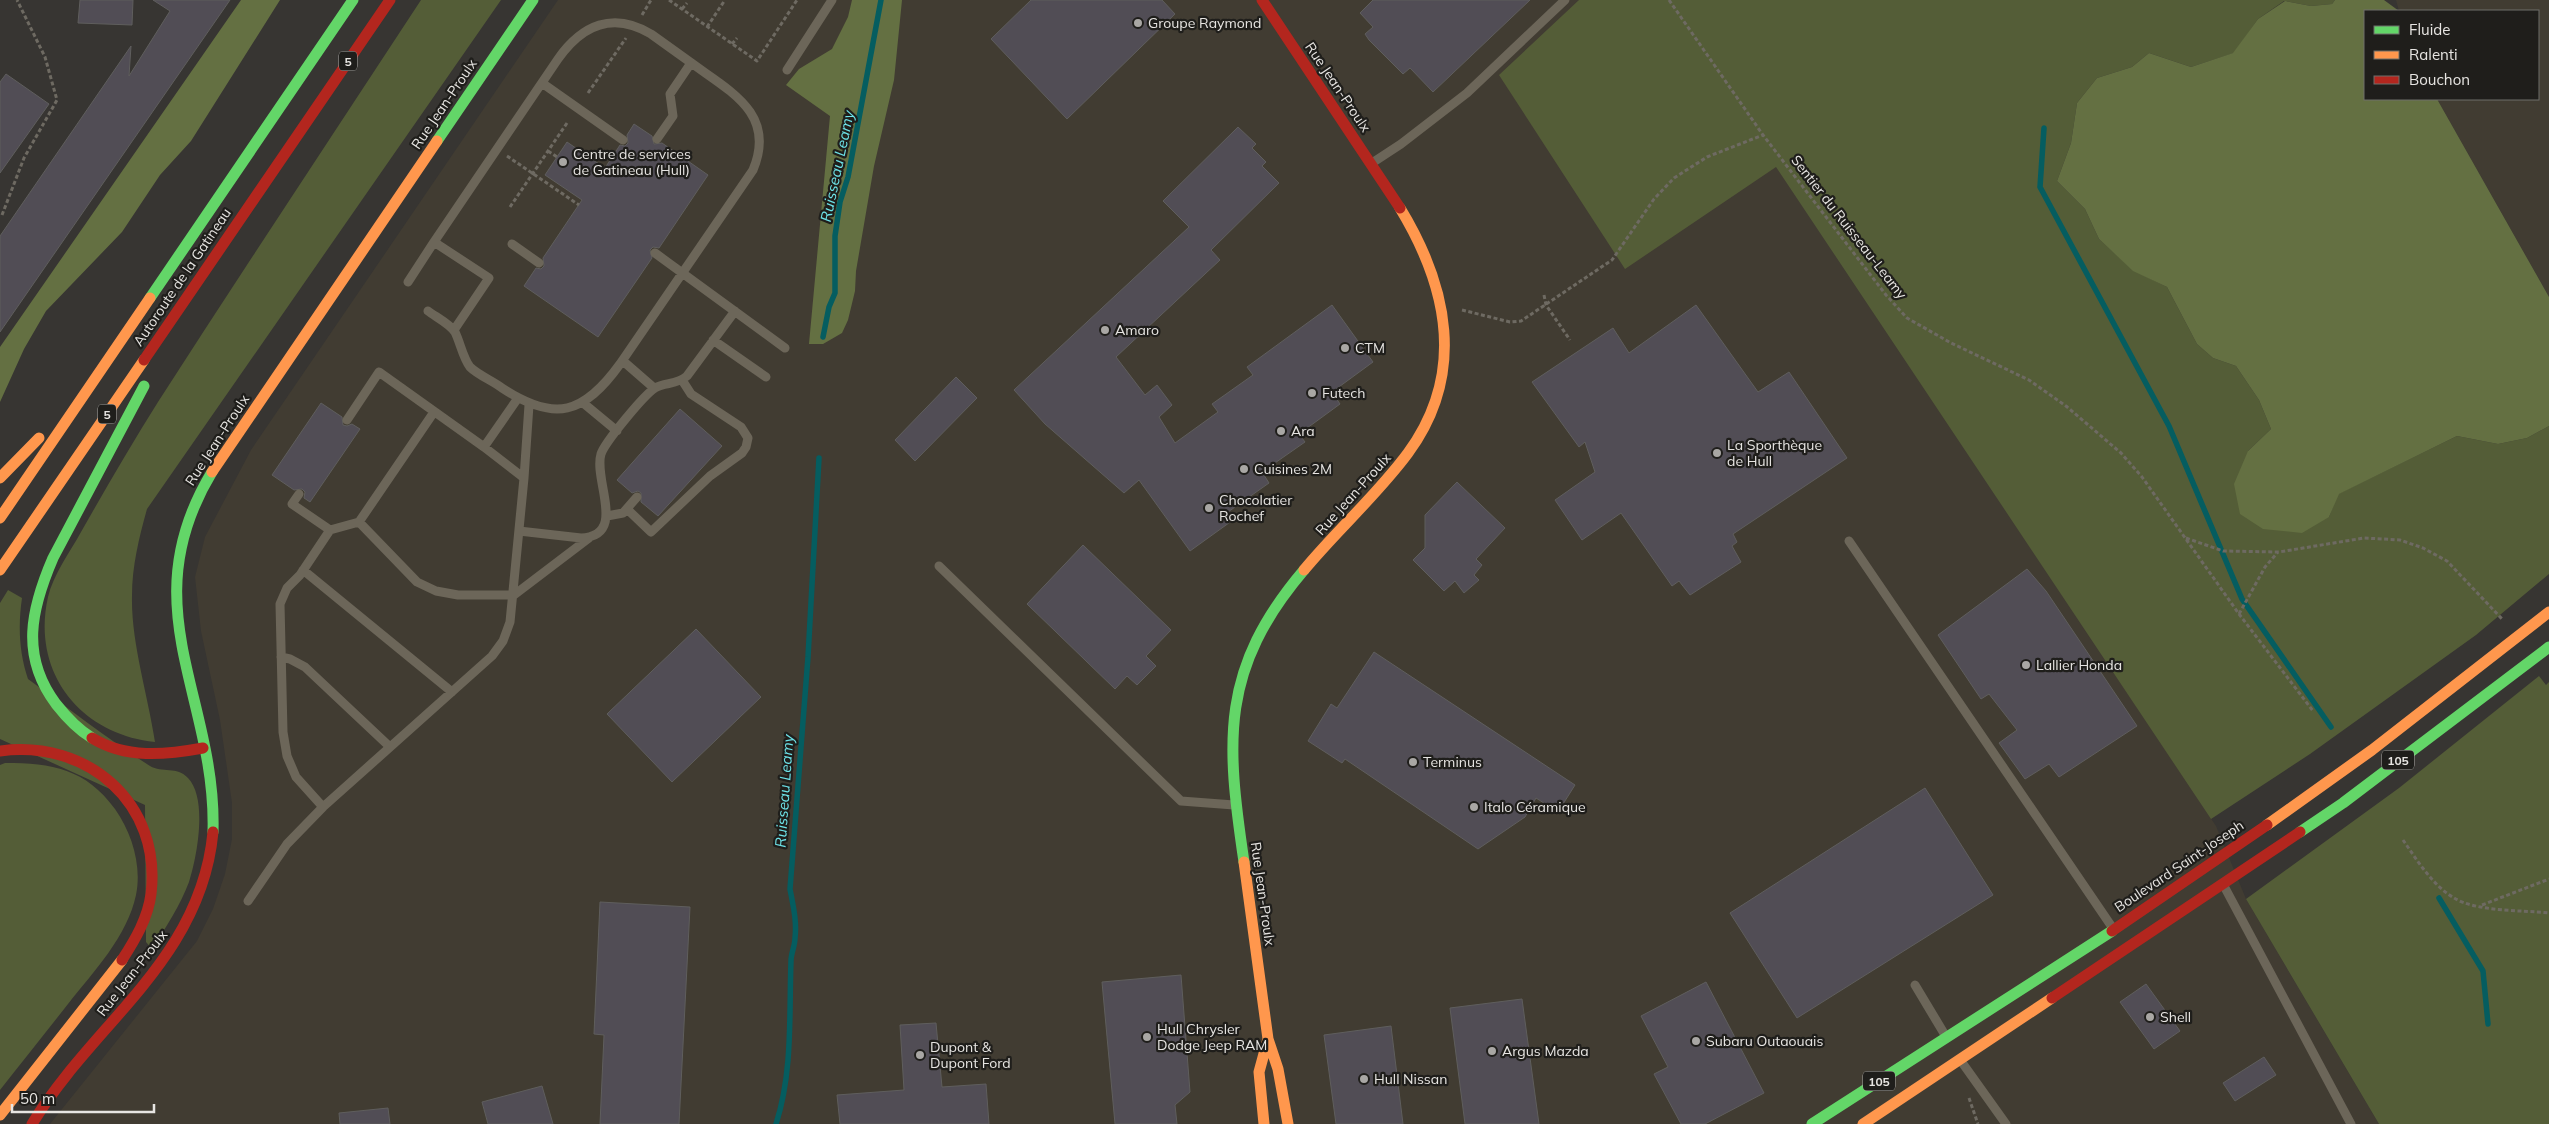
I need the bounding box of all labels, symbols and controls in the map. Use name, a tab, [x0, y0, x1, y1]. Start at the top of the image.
legend	[2364, 10, 2539, 100]
place label: Groupe Raymond	[1148, 14, 1261, 32]
marker: Groupe Raymond	[1132, 17, 1144, 29]
text: Fluide	[2409, 20, 2450, 39]
street label: Rue Jean-Proulx	[1301, 39, 1375, 136]
text: Ralenti	[2409, 45, 2458, 64]
road number: 5	[339, 51, 357, 70]
street label: Rue Jean-Proulx	[407, 55, 481, 152]
text: Bouchon	[2409, 70, 2470, 89]
water label: Ruisseau Leamy	[816, 107, 858, 224]
place label: Centre de services de Gatineau (Hull)	[573, 145, 691, 179]
street label: Sentier du Ruisseau-Leamy	[1787, 151, 1911, 303]
marker: Centre de services de Gatineau (Hull)	[557, 156, 569, 168]
street label: Autoroute de la Gatineau	[129, 205, 235, 349]
place label: Amaro	[1115, 321, 1159, 339]
marker: Amaro	[1099, 324, 1111, 336]
place label: CTM	[1355, 339, 1385, 357]
marker: CTM	[1339, 342, 1351, 354]
place label: Futech	[1322, 384, 1365, 402]
marker: Futech	[1306, 387, 1318, 399]
street label: Rue Jean-Proulx	[181, 391, 253, 489]
road number: 5	[98, 404, 116, 424]
place label: Ara	[1291, 422, 1315, 440]
marker: Ara	[1275, 425, 1287, 437]
place label: La Sporthèque de Hull	[1727, 436, 1822, 470]
marker: La Sporthèque de Hull	[1711, 447, 1723, 459]
street label: Rue Jean-Proulx	[1311, 449, 1395, 539]
place label: Cuisines 2M	[1254, 460, 1332, 478]
marker: Cuisines 2M	[1238, 463, 1250, 475]
place label: Chocolatier Rochef	[1219, 491, 1293, 525]
marker: Chocolatier Rochef	[1203, 502, 1215, 514]
place label: Lallier Honda	[2036, 656, 2122, 674]
marker: Lallier Honda	[2020, 659, 2032, 671]
water label: Ruisseau Leamy	[771, 733, 798, 848]
road number: 105	[2382, 750, 2414, 770]
place label: Terminus	[1423, 753, 1482, 771]
marker: Terminus	[1407, 756, 1419, 768]
place label: Italo Céramique	[1484, 798, 1586, 816]
marker: Italo Céramique	[1468, 801, 1480, 813]
street label: Boulevard Saint-Joseph	[2111, 816, 2247, 916]
street label: Rue Jean-Proulx	[1247, 841, 1279, 948]
street label: Rue Jean-Proulx	[93, 926, 172, 1020]
place label: Shell	[2160, 1008, 2191, 1026]
marker: Shell	[2144, 1011, 2156, 1023]
place label: Hull Chrysler Dodge Jeep RAM	[1157, 1020, 1267, 1054]
marker: Hull Chrysler Dodge Jeep RAM	[1141, 1031, 1153, 1043]
place label: Subaru Outaouais	[1706, 1032, 1823, 1050]
marker: Subaru Outaouais	[1690, 1035, 1702, 1047]
place label: Dupont & Dupont Ford	[930, 1038, 1011, 1072]
place label: Argus Mazda	[1502, 1042, 1589, 1060]
marker: Argus Mazda	[1486, 1045, 1498, 1057]
marker: Dupont & Dupont Ford	[914, 1049, 926, 1061]
place label: Hull Nissan	[1374, 1070, 1447, 1088]
road number: 105	[1863, 1072, 1895, 1090]
marker: Hull Nissan	[1358, 1073, 1370, 1085]
scale bar	[12, 1082, 155, 1114]
text: 50 m	[20, 1089, 55, 1108]

